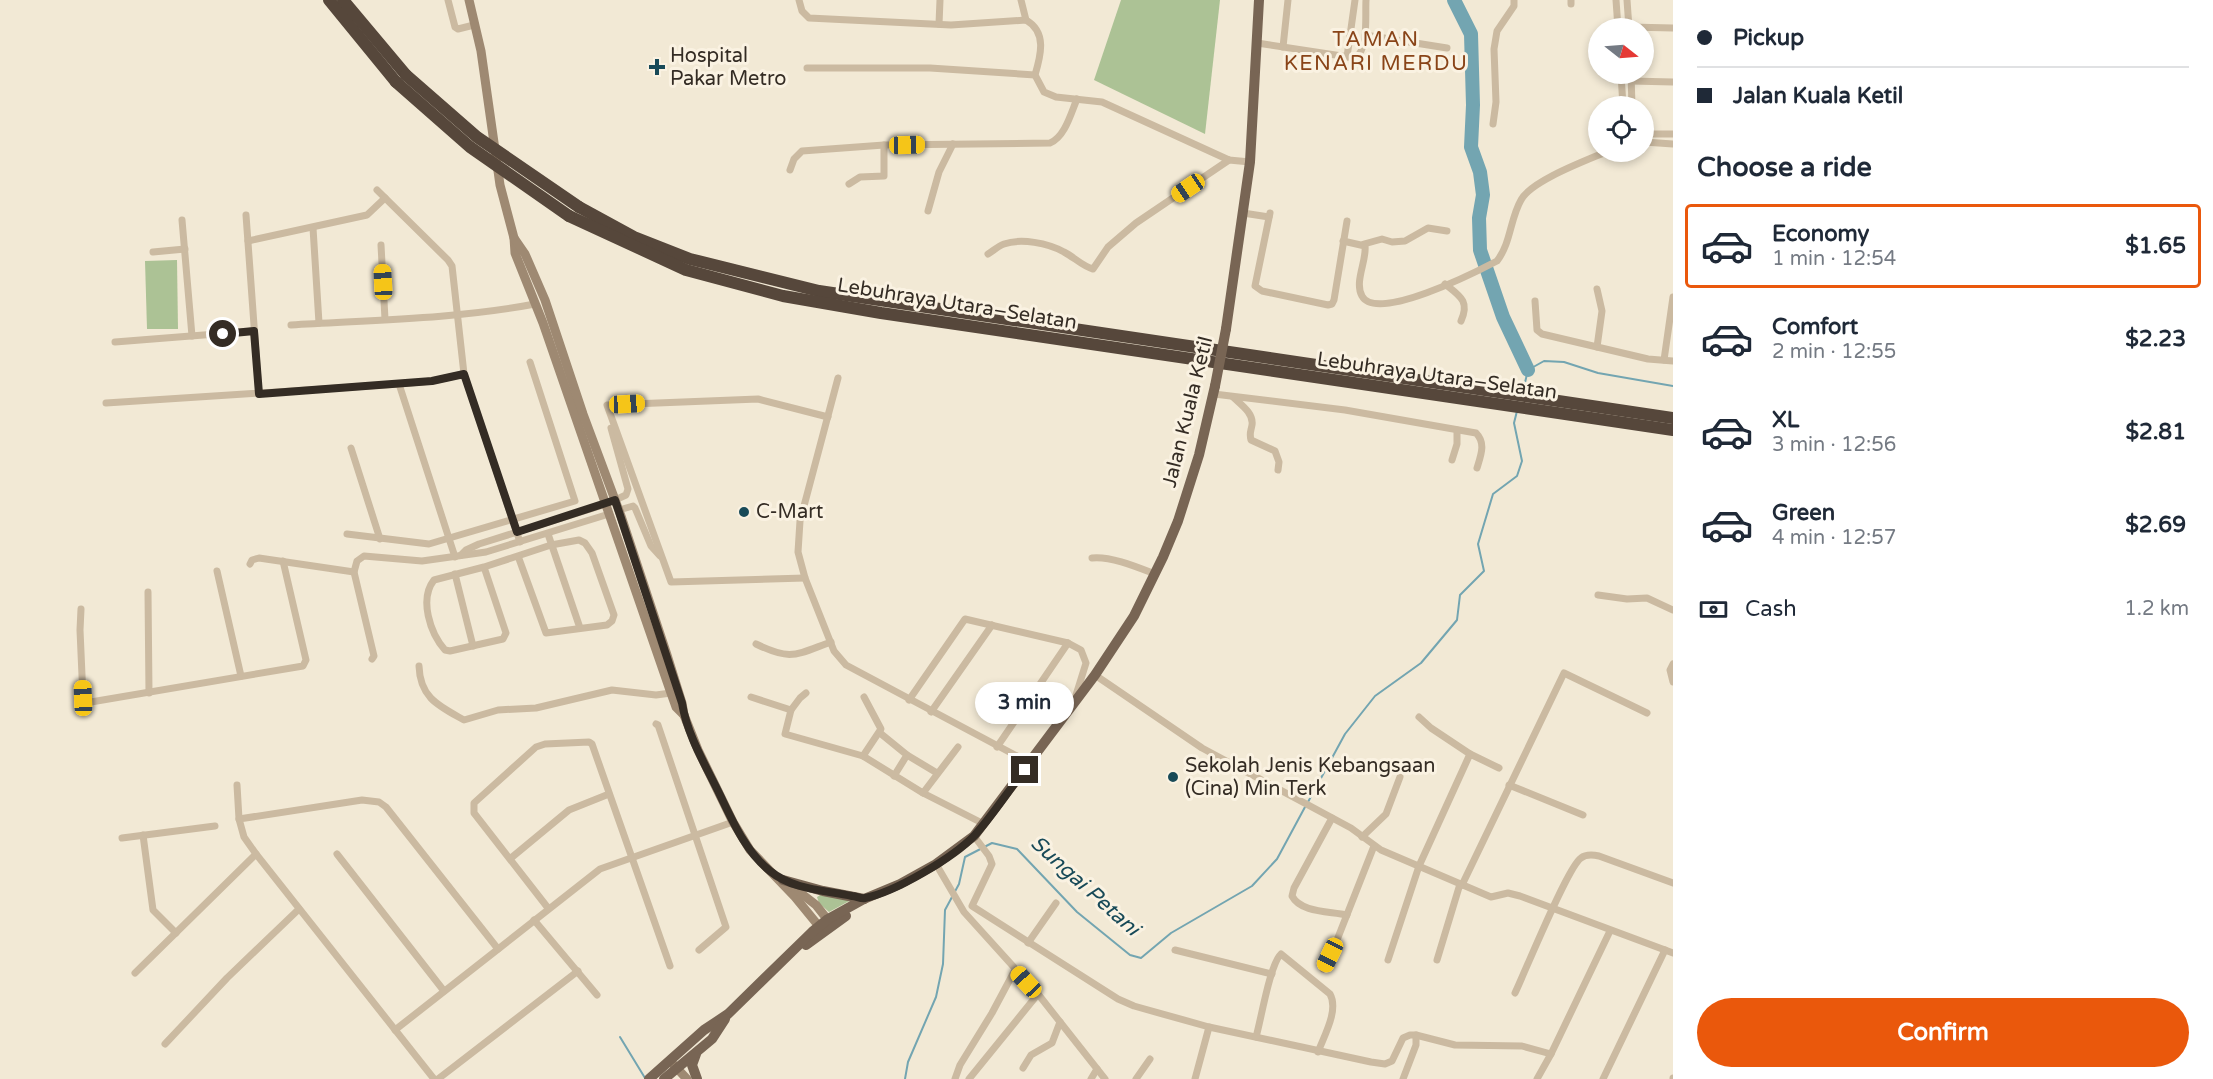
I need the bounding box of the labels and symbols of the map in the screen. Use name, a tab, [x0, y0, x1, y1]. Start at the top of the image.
north arrow	[1588, 18, 1654, 84]
district label: TAMAN KENARI MERDU	[1284, 27, 1468, 76]
place label: Hospital Pakar Metro	[670, 44, 786, 91]
marker: Hospital Pakar Metro	[648, 58, 666, 76]
car	[889, 136, 925, 154]
car	[1168, 170, 1208, 206]
car	[373, 264, 393, 300]
street label: Lebuhraya Utara–Selatan	[835, 273, 1079, 335]
route start	[209, 320, 236, 347]
street label: Jalan Kuala Ketil	[1158, 334, 1218, 490]
street label: Lebuhraya Utara–Selatan	[1315, 347, 1559, 405]
car	[609, 394, 645, 414]
place label: C-Mart	[756, 500, 824, 524]
marker: C-Mart	[737, 505, 751, 519]
car	[73, 680, 93, 716]
callout: 3 min	[976, 683, 1074, 725]
place label: Sekolah Jenis Kebangsaan (Cina) Min Terk	[1185, 754, 1435, 801]
route end	[1011, 756, 1038, 783]
marker: Sekolah Jenis Kebangsaan (Cina) Min Terk	[1166, 770, 1180, 784]
water label: Sungai Petani	[1025, 831, 1147, 943]
car	[1314, 935, 1346, 975]
car	[1007, 963, 1045, 1001]

